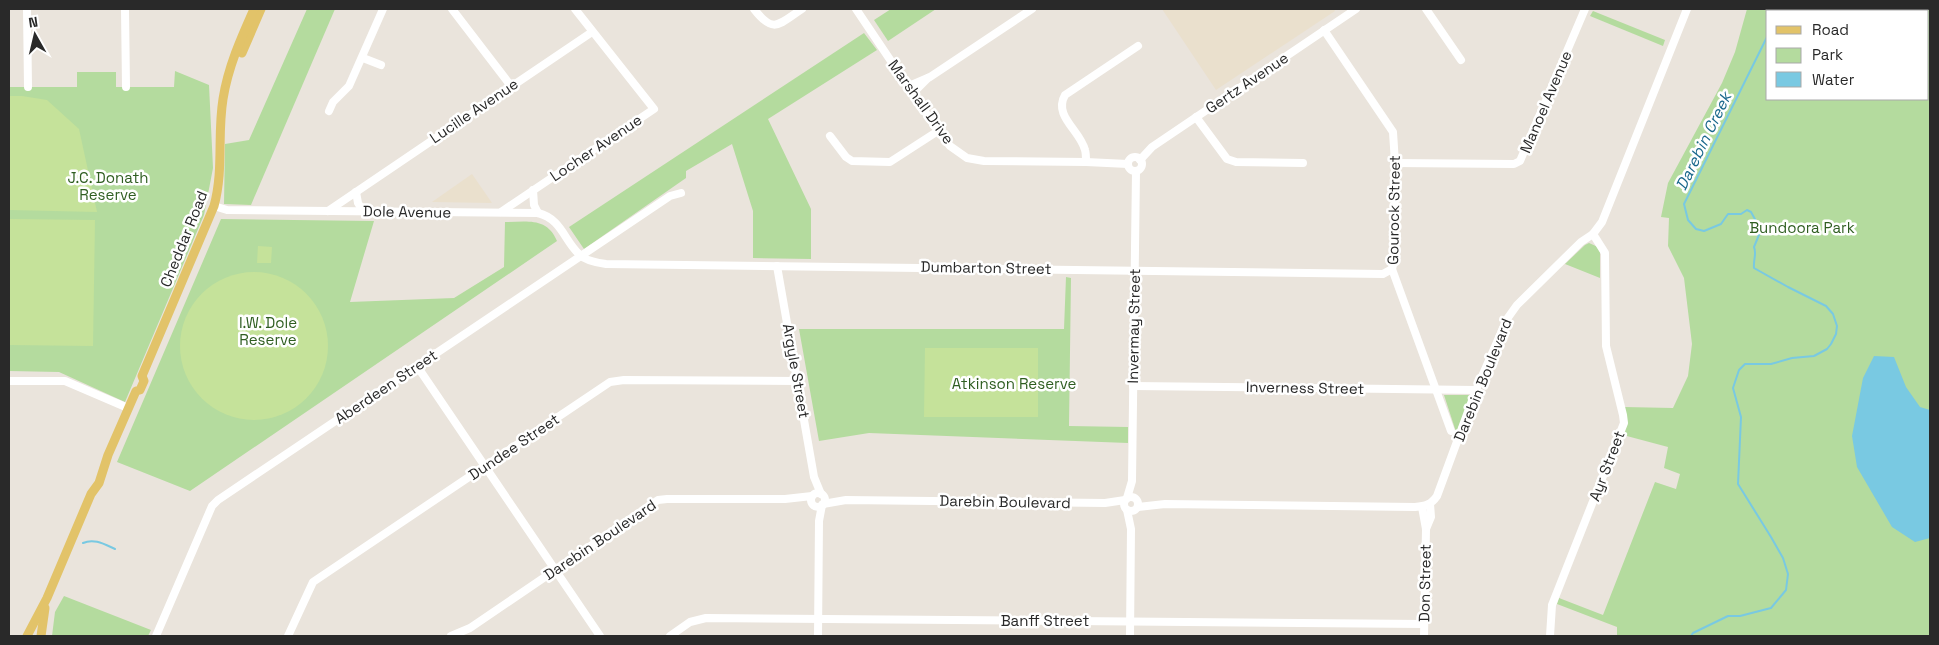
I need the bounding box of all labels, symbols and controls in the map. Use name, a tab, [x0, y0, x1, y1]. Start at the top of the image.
north arrow	[10, 10, 60, 60]
legend	[1766, 10, 1929, 100]
text: N	[27, 13, 39, 32]
text: Road	[1812, 20, 1849, 39]
text: Park	[1812, 45, 1843, 64]
street label: Gertz Avenue	[1202, 48, 1292, 117]
street label: Manoel Avenue	[1515, 48, 1576, 156]
street label: Marshall Drive	[884, 56, 959, 148]
text: Water	[1812, 70, 1855, 89]
street label: Lucille Avenue	[426, 74, 522, 147]
water label: Darebin Creek	[1671, 87, 1737, 194]
street label: Locher Avenue	[546, 110, 645, 185]
street label: Gourock Street	[1383, 155, 1404, 265]
park label: J.C. Donath Reserve	[68, 168, 148, 204]
street label: Cheddar Road	[156, 188, 211, 290]
street label: Dole Avenue	[363, 201, 451, 222]
park label: Bundoora Park	[1749, 218, 1855, 237]
street label: Dumbarton Street	[920, 257, 1052, 278]
street label: Invermay Street	[1123, 268, 1144, 384]
park label: I.W. Dole Reserve	[239, 313, 297, 349]
street label: Darebin Boulevard	[1449, 315, 1516, 444]
street label: Argyle Street	[779, 322, 814, 420]
street label: Aberdeen Street	[331, 345, 441, 428]
park label: Atkinson Reserve	[952, 374, 1076, 393]
street label: Inverness Street	[1246, 377, 1365, 398]
street label: Dundee Street	[465, 409, 563, 484]
street label: Ayr Street	[1584, 428, 1629, 504]
street label: Darebin Boulevard	[939, 491, 1071, 512]
street label: Darebin Boulevard	[540, 495, 659, 584]
street label: Don Street	[1414, 544, 1435, 622]
street label: Banff Street	[1001, 611, 1089, 630]

